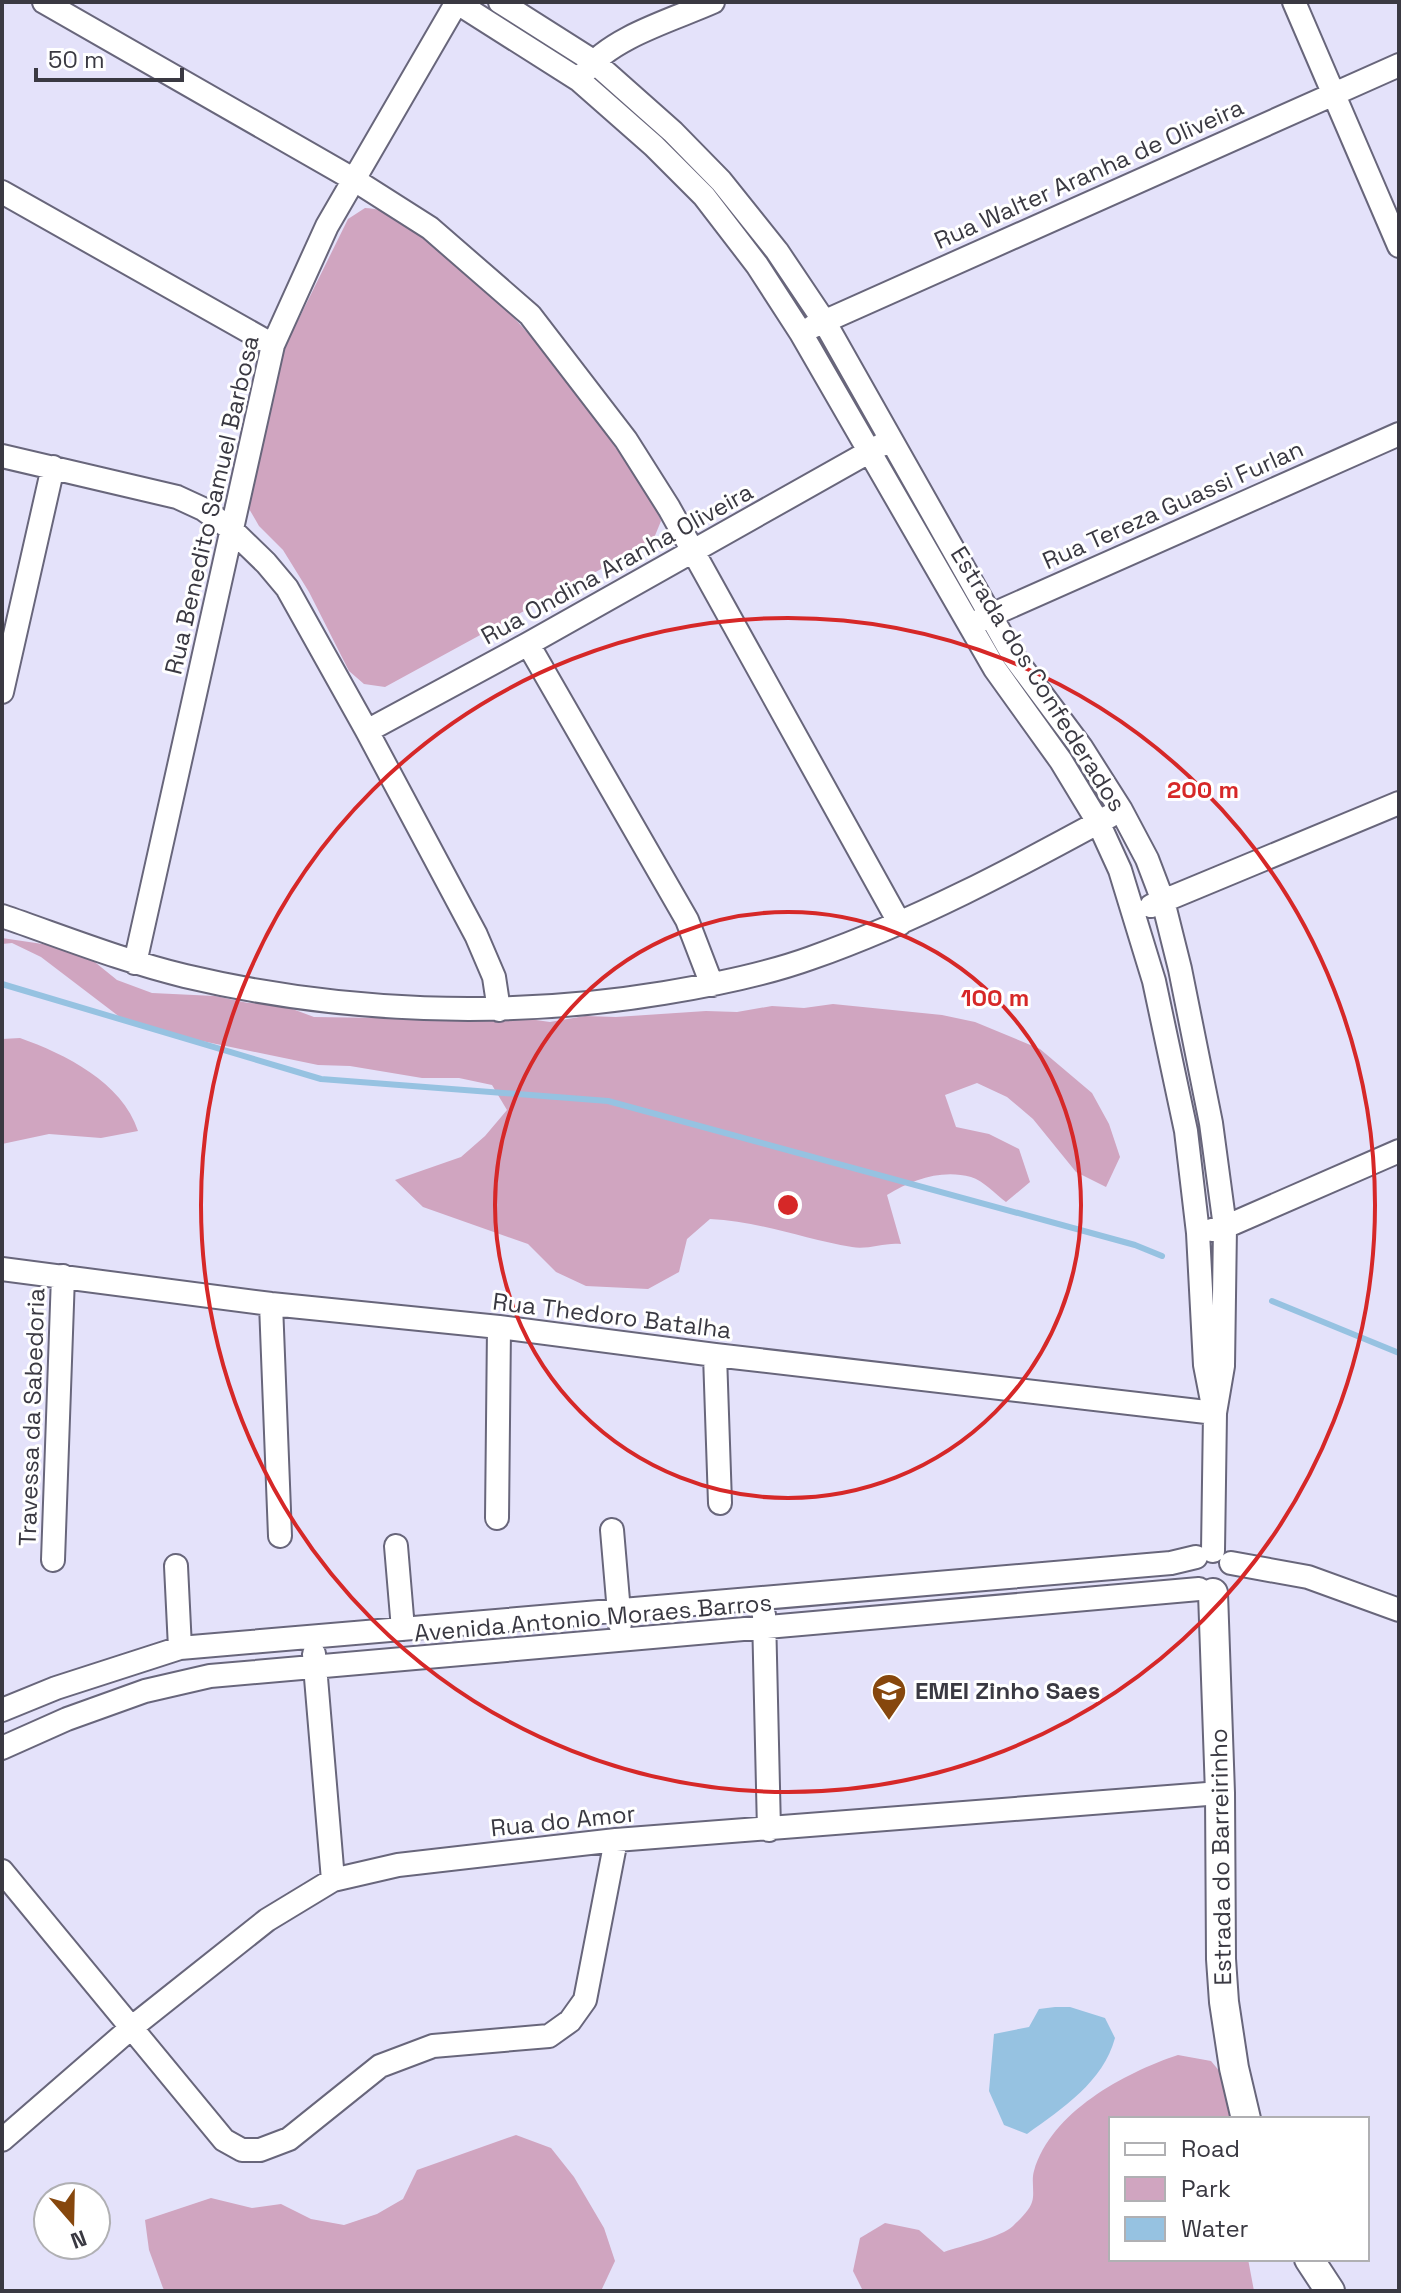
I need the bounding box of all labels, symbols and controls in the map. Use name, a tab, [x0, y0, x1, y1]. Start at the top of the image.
scale bar	[36, 32, 182, 82]
text: 50 m	[48, 44, 105, 75]
street label: Rua Walter Aranha de Oliveira	[929, 91, 1248, 256]
street label: Rua Benedito Samuel Barbosa	[157, 332, 266, 677]
street label: Rua Tereza Guassi Furlan	[1037, 433, 1308, 576]
street label: Rua Ondina Aranha Oliveira	[475, 476, 758, 651]
street label: Estrada dos Confederados	[944, 540, 1133, 817]
text: 200 m	[1167, 774, 1239, 805]
text: 100 m	[961, 982, 1029, 1013]
centre of rings	[774, 1191, 802, 1219]
street label: Rua Thedoro Batalha	[491, 1285, 733, 1346]
street label: Travessa da Sabedoria	[11, 1287, 52, 1547]
street label: Avenida Antonio Moraes Barros	[413, 1586, 773, 1649]
school or university icon: EMEI Zinho Saes	[870, 1672, 908, 1722]
place label: EMEI Zinho Saes	[915, 1675, 1100, 1706]
street label: Estrada do Barreirinho	[1203, 1728, 1238, 1986]
street label: Rua do Amor	[489, 1797, 637, 1844]
legend	[1109, 2117, 1369, 2261]
text: Road	[1181, 2133, 1240, 2164]
text: Park	[1181, 2173, 1231, 2204]
north arrow	[32, 2181, 112, 2261]
text: Water	[1181, 2213, 1249, 2244]
text: N	[67, 2224, 91, 2255]

